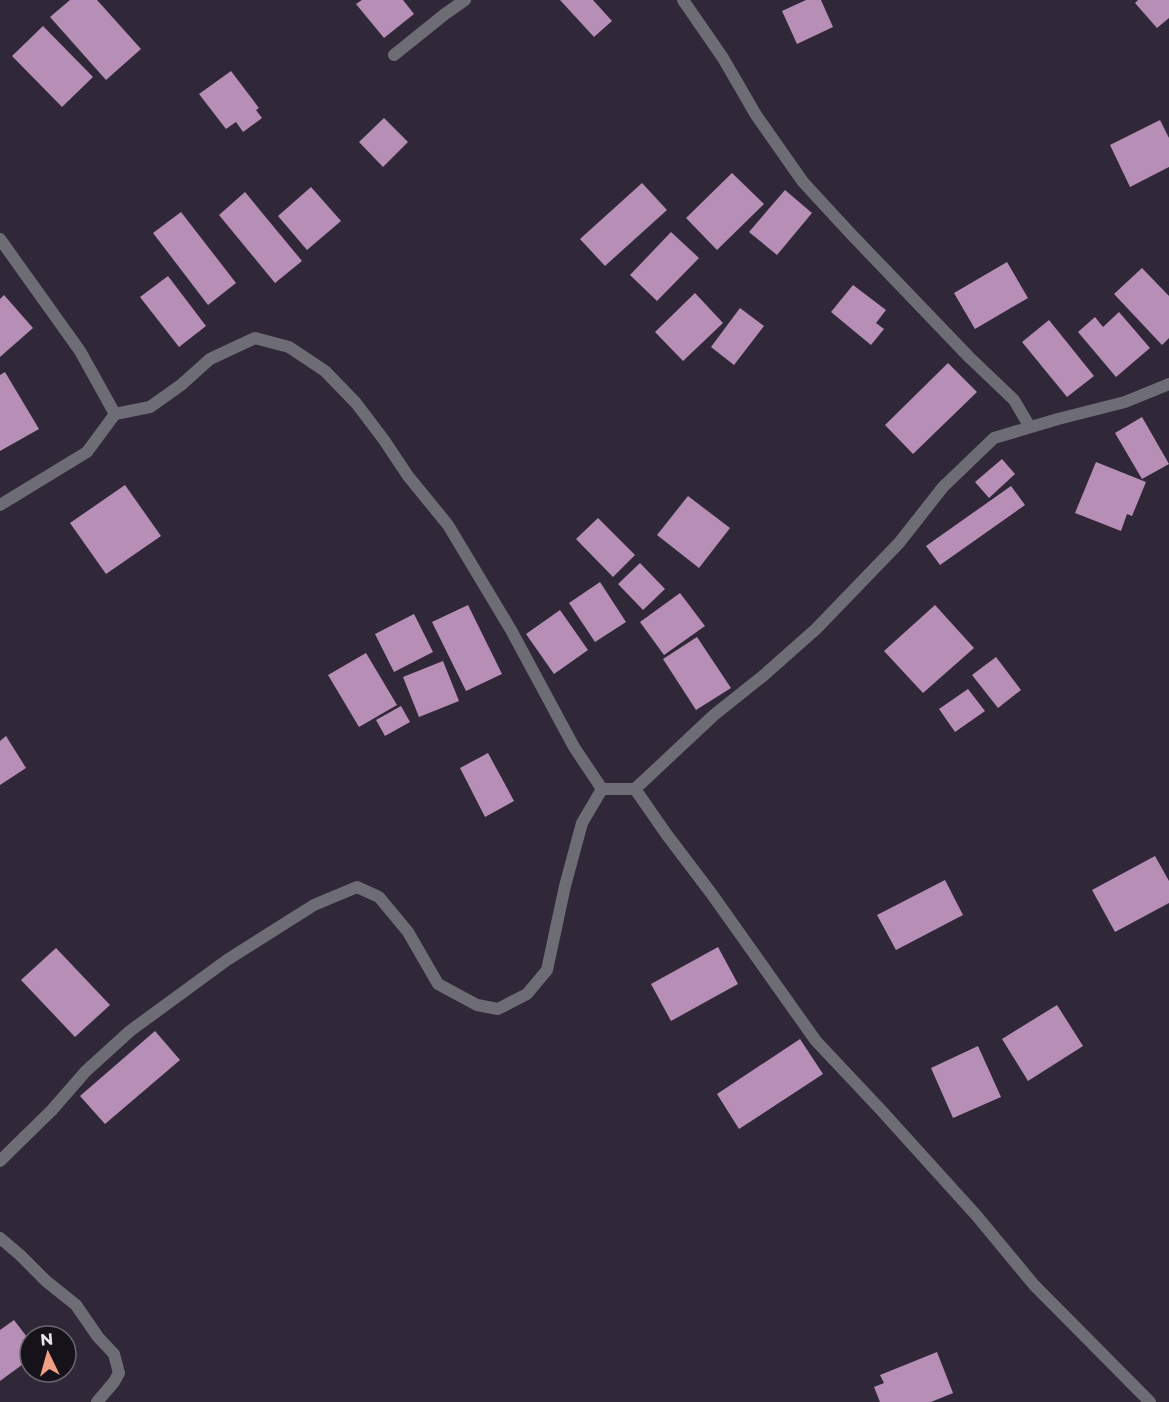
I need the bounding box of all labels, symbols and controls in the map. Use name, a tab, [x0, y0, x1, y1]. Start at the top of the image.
north arrow	[18, 1324, 78, 1384]
text: N	[39, 1330, 54, 1350]

